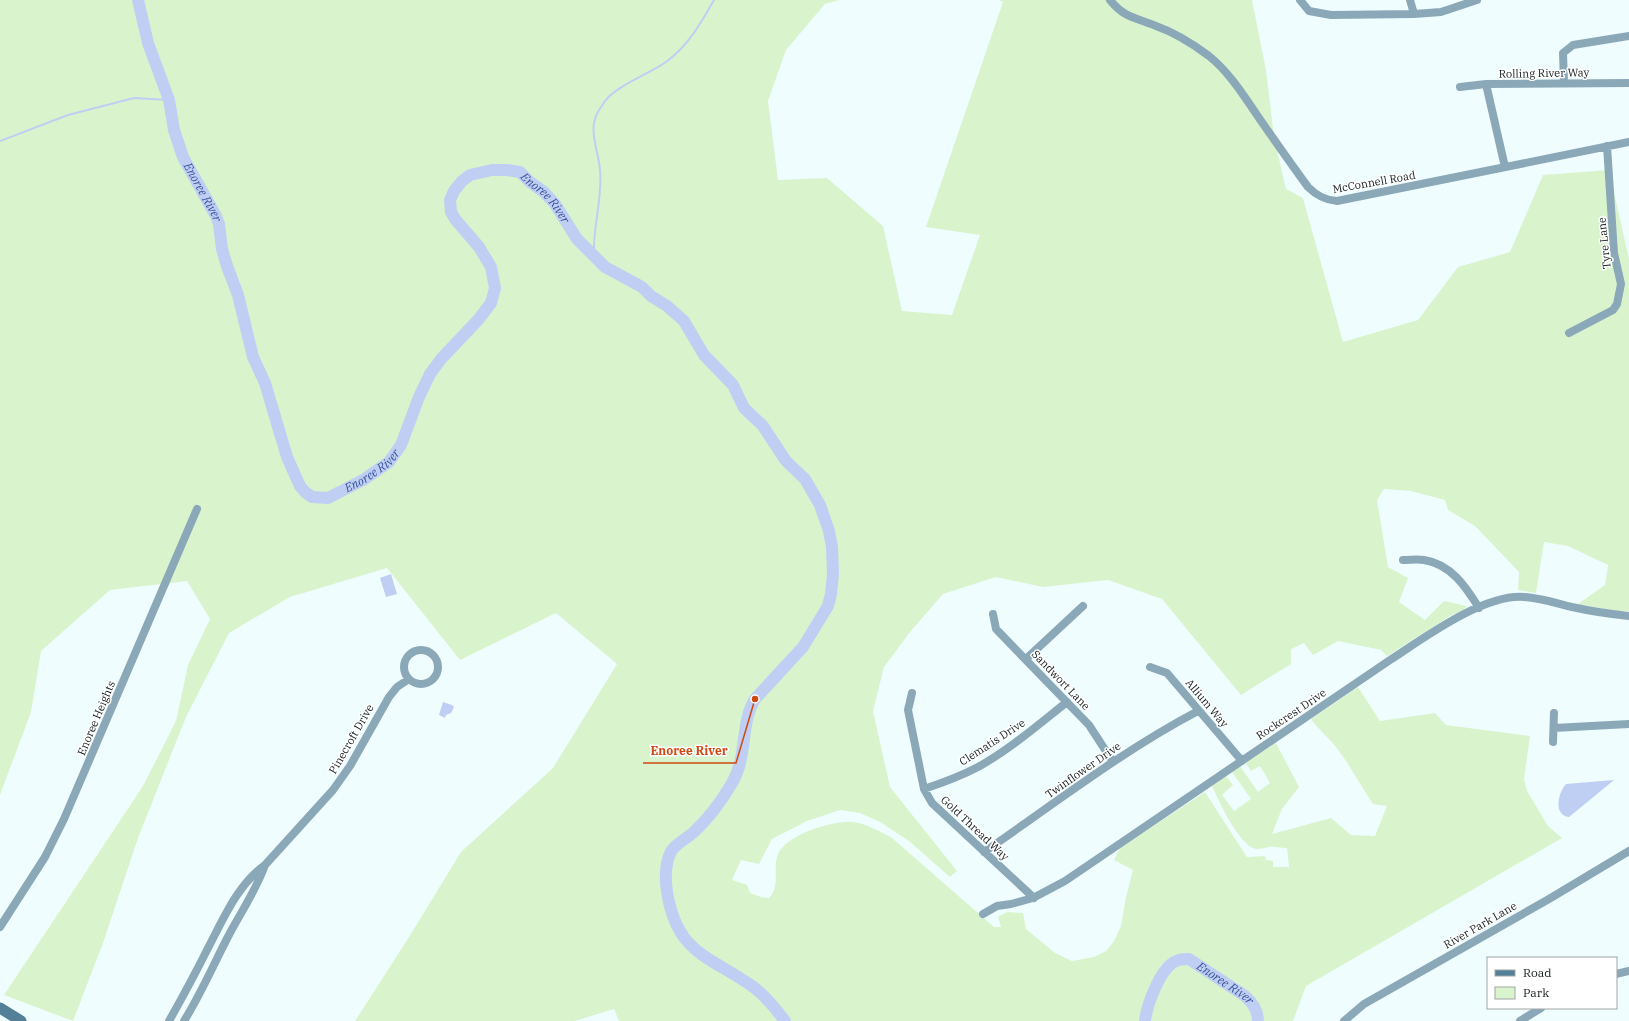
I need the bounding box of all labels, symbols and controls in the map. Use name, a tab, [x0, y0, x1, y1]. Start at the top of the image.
street label: Rolling River Way	[1499, 65, 1590, 81]
water label: Enoree River	[180, 159, 226, 224]
water label: Enoree River	[517, 168, 574, 227]
street label: McConnell Road	[1331, 168, 1417, 196]
street label: Tyre Lane	[1594, 216, 1614, 270]
water label: Enoree River	[341, 445, 403, 496]
street label: Sandwort Lane	[1029, 647, 1093, 713]
street label: Allium Way	[1183, 676, 1231, 730]
street label: Enoree Heights	[74, 679, 118, 757]
street label: Rockcrest Drive	[1253, 685, 1329, 743]
street label: Pinecroft Drive	[325, 702, 377, 776]
street label: Clematis Drive	[956, 715, 1028, 768]
callout: Enoree River	[643, 739, 736, 763]
street label: Twinflower Drive	[1043, 739, 1123, 801]
text: Enoree River	[650, 743, 728, 758]
street label: Gold Thread Way	[938, 793, 1012, 863]
street label: River Park Lane	[1441, 898, 1519, 952]
legend	[1487, 957, 1617, 1009]
water label: Enoree River	[1193, 958, 1258, 1008]
text: Road	[1523, 965, 1552, 980]
text: Park	[1523, 985, 1549, 1000]

